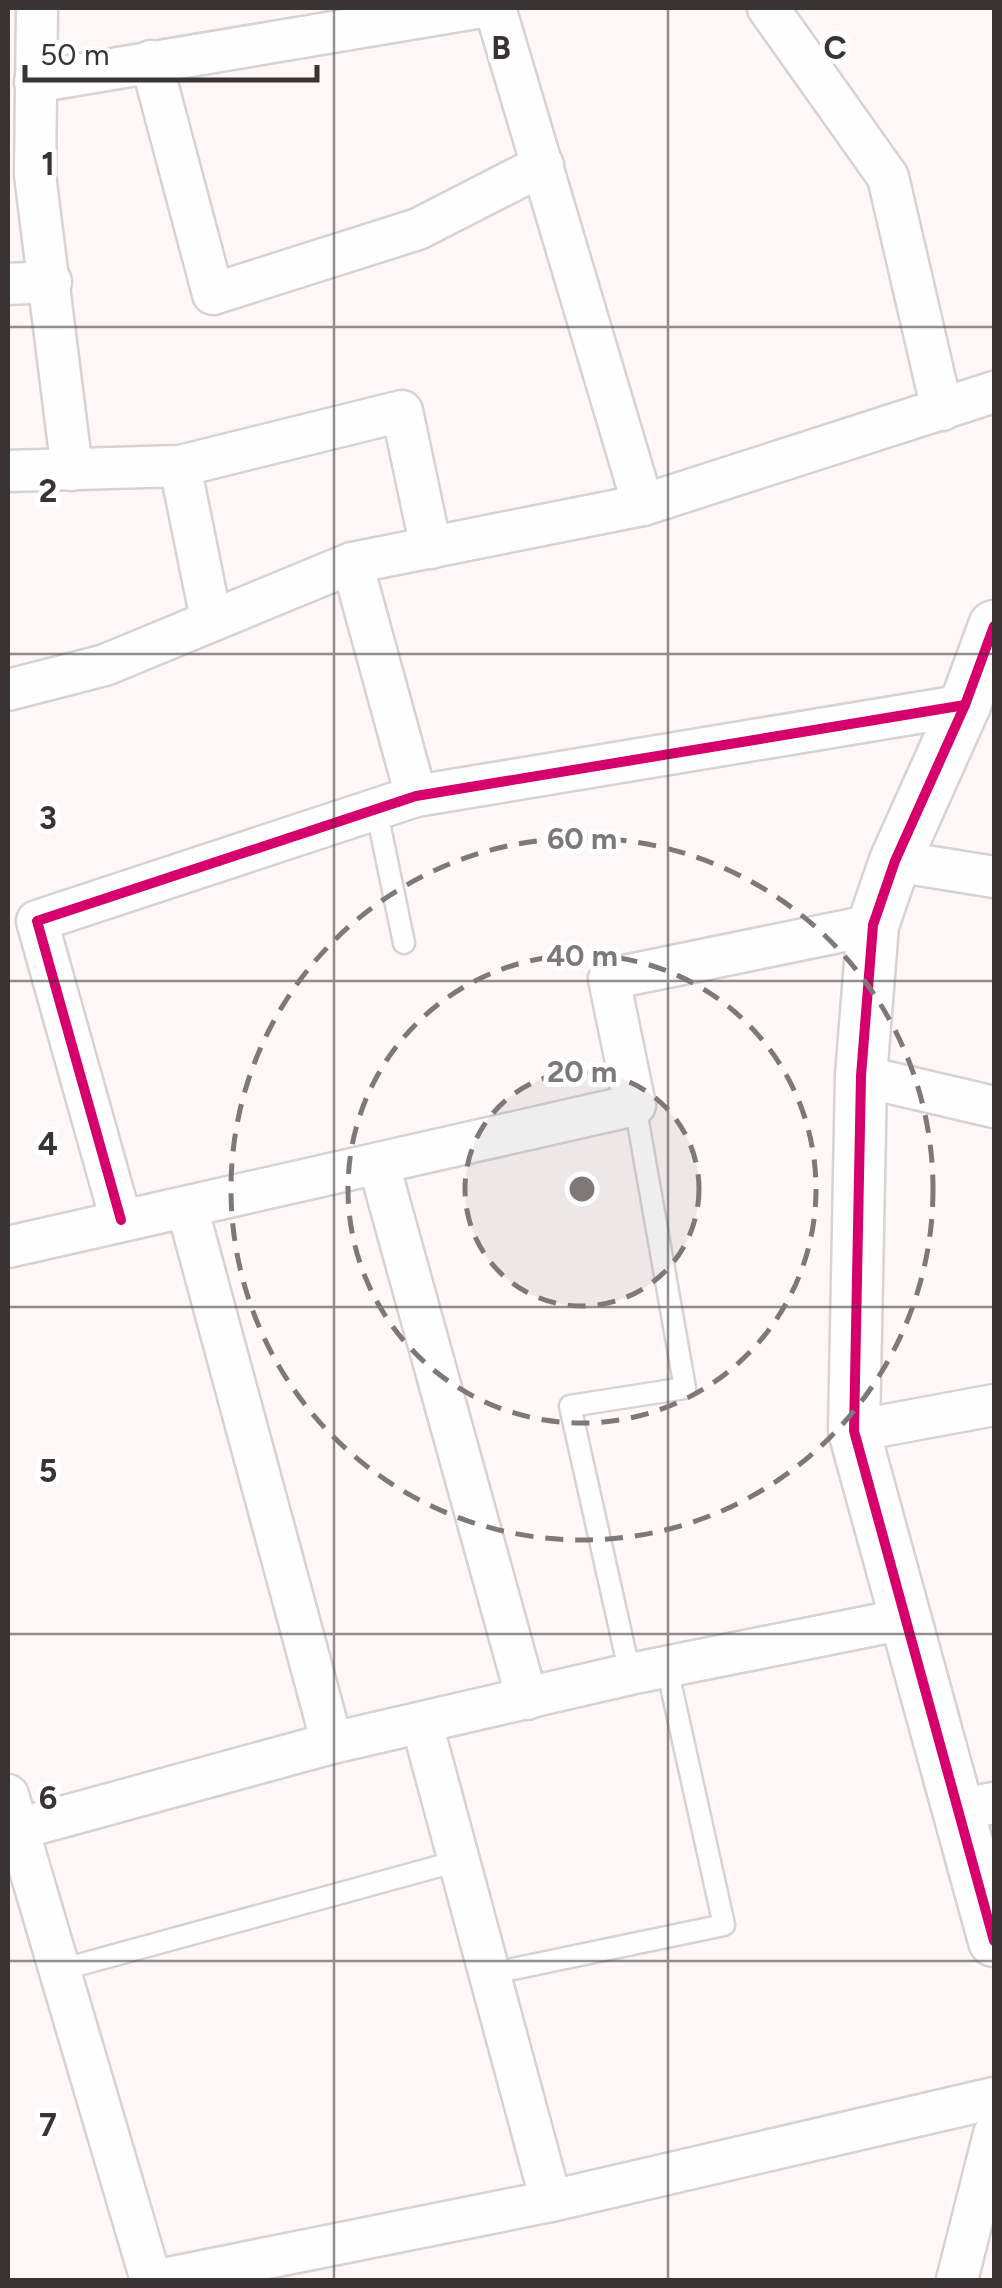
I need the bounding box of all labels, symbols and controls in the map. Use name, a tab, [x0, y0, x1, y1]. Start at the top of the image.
scale bar	[25, 20, 318, 82]
text: B	[491, 29, 511, 67]
text: C	[823, 29, 847, 67]
text: 50 m	[40, 36, 109, 73]
text: 1	[41, 145, 55, 183]
text: 2	[39, 472, 57, 510]
text: 3	[39, 799, 57, 837]
text: 60 m	[547, 820, 617, 857]
text: 40 m	[546, 937, 618, 974]
text: 20 m	[547, 1053, 617, 1090]
text: 4	[38, 1125, 58, 1163]
centre of rings	[564, 1171, 600, 1207]
text: 5	[39, 1452, 57, 1490]
text: 6	[39, 1779, 57, 1817]
text: 7	[39, 2106, 57, 2144]

